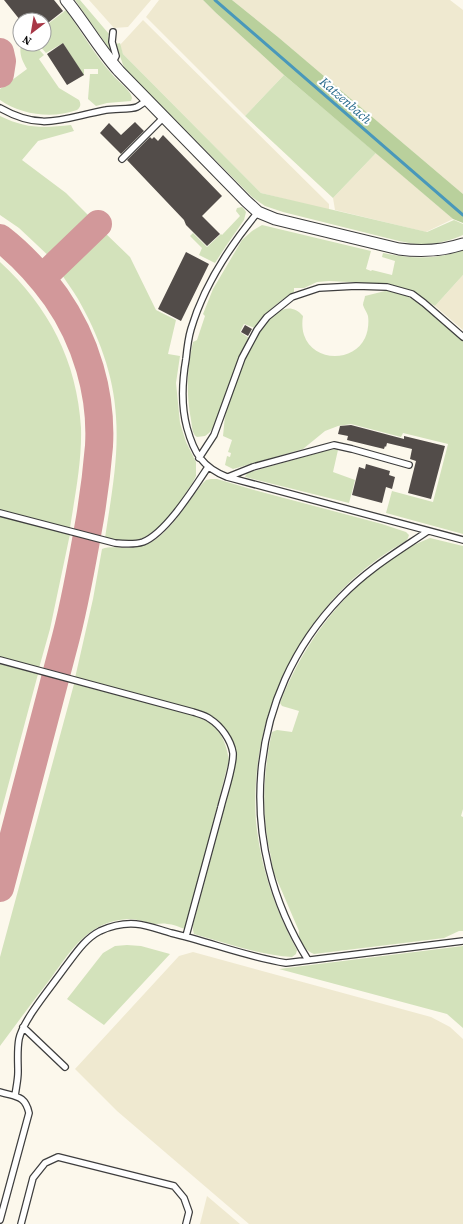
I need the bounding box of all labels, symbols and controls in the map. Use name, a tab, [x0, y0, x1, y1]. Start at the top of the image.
north arrow	[12, 12, 52, 52]
text: N	[20, 32, 34, 49]
water label: Katzenbach	[315, 73, 375, 128]

